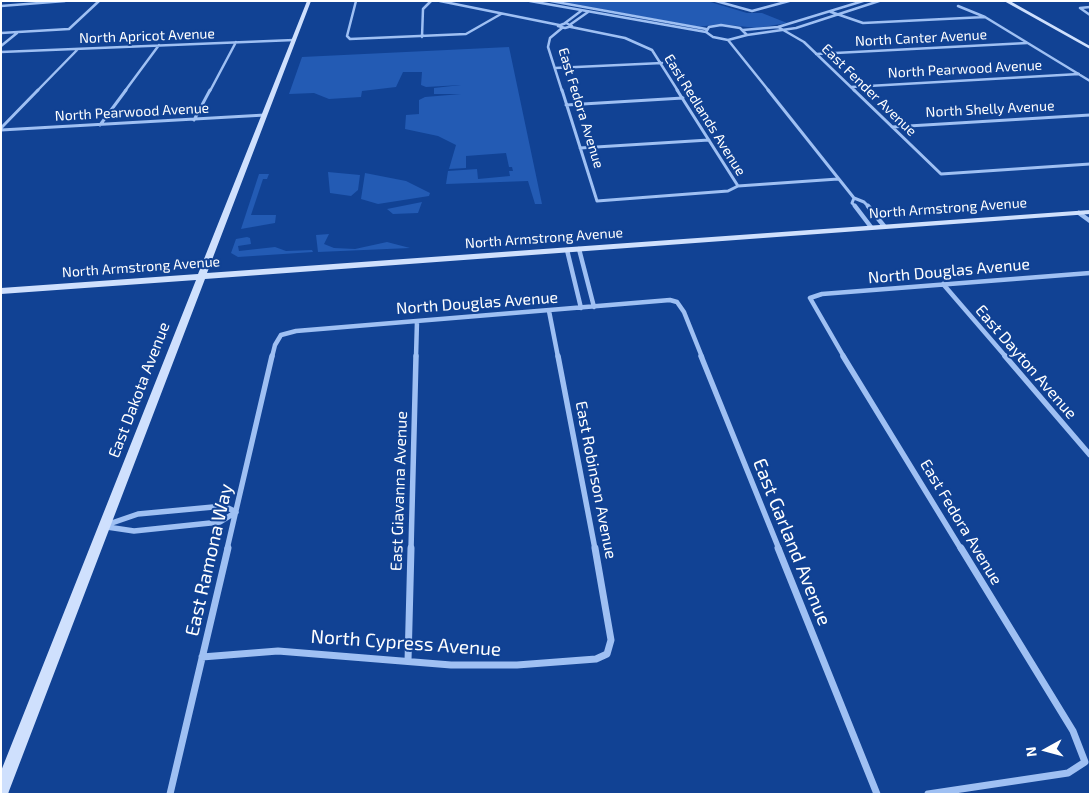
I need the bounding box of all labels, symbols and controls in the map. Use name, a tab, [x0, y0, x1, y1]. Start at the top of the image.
street label: North Apricot Avenue	[79, 25, 215, 47]
street label: North Canter Avenue	[854, 26, 988, 50]
street label: East Fender Avenue	[818, 40, 920, 140]
street label: East Fedora Avenue	[555, 46, 607, 170]
street label: East Redlands Avenue	[661, 51, 749, 179]
street label: North Pearwood Avenue	[887, 57, 1043, 81]
street label: North Shelly Avenue	[925, 97, 1055, 121]
street label: North Pearwood Avenue	[54, 100, 210, 124]
street label: North Armstrong Avenue	[868, 194, 1028, 222]
street label: North Armstrong Avenue	[464, 224, 624, 252]
street label: North Armstrong Avenue	[61, 253, 221, 281]
street label: North Douglas Avenue	[867, 254, 1031, 288]
street label: North Douglas Avenue	[395, 288, 559, 318]
street label: East Dayton Avenue	[971, 301, 1081, 423]
street label: East Dakota Avenue	[104, 319, 174, 461]
street label: East Robinson Avenue	[571, 399, 621, 561]
street label: East Giavanna Avenue	[387, 411, 411, 571]
street label: East Garland Avenue	[748, 455, 836, 629]
street label: East Fedora Avenue	[916, 456, 1006, 588]
street label: East Ramona Way	[180, 482, 238, 638]
street label: North Cypress Avenue	[310, 625, 502, 661]
north arrow	[1021, 725, 1071, 775]
text: N	[1022, 746, 1040, 758]

